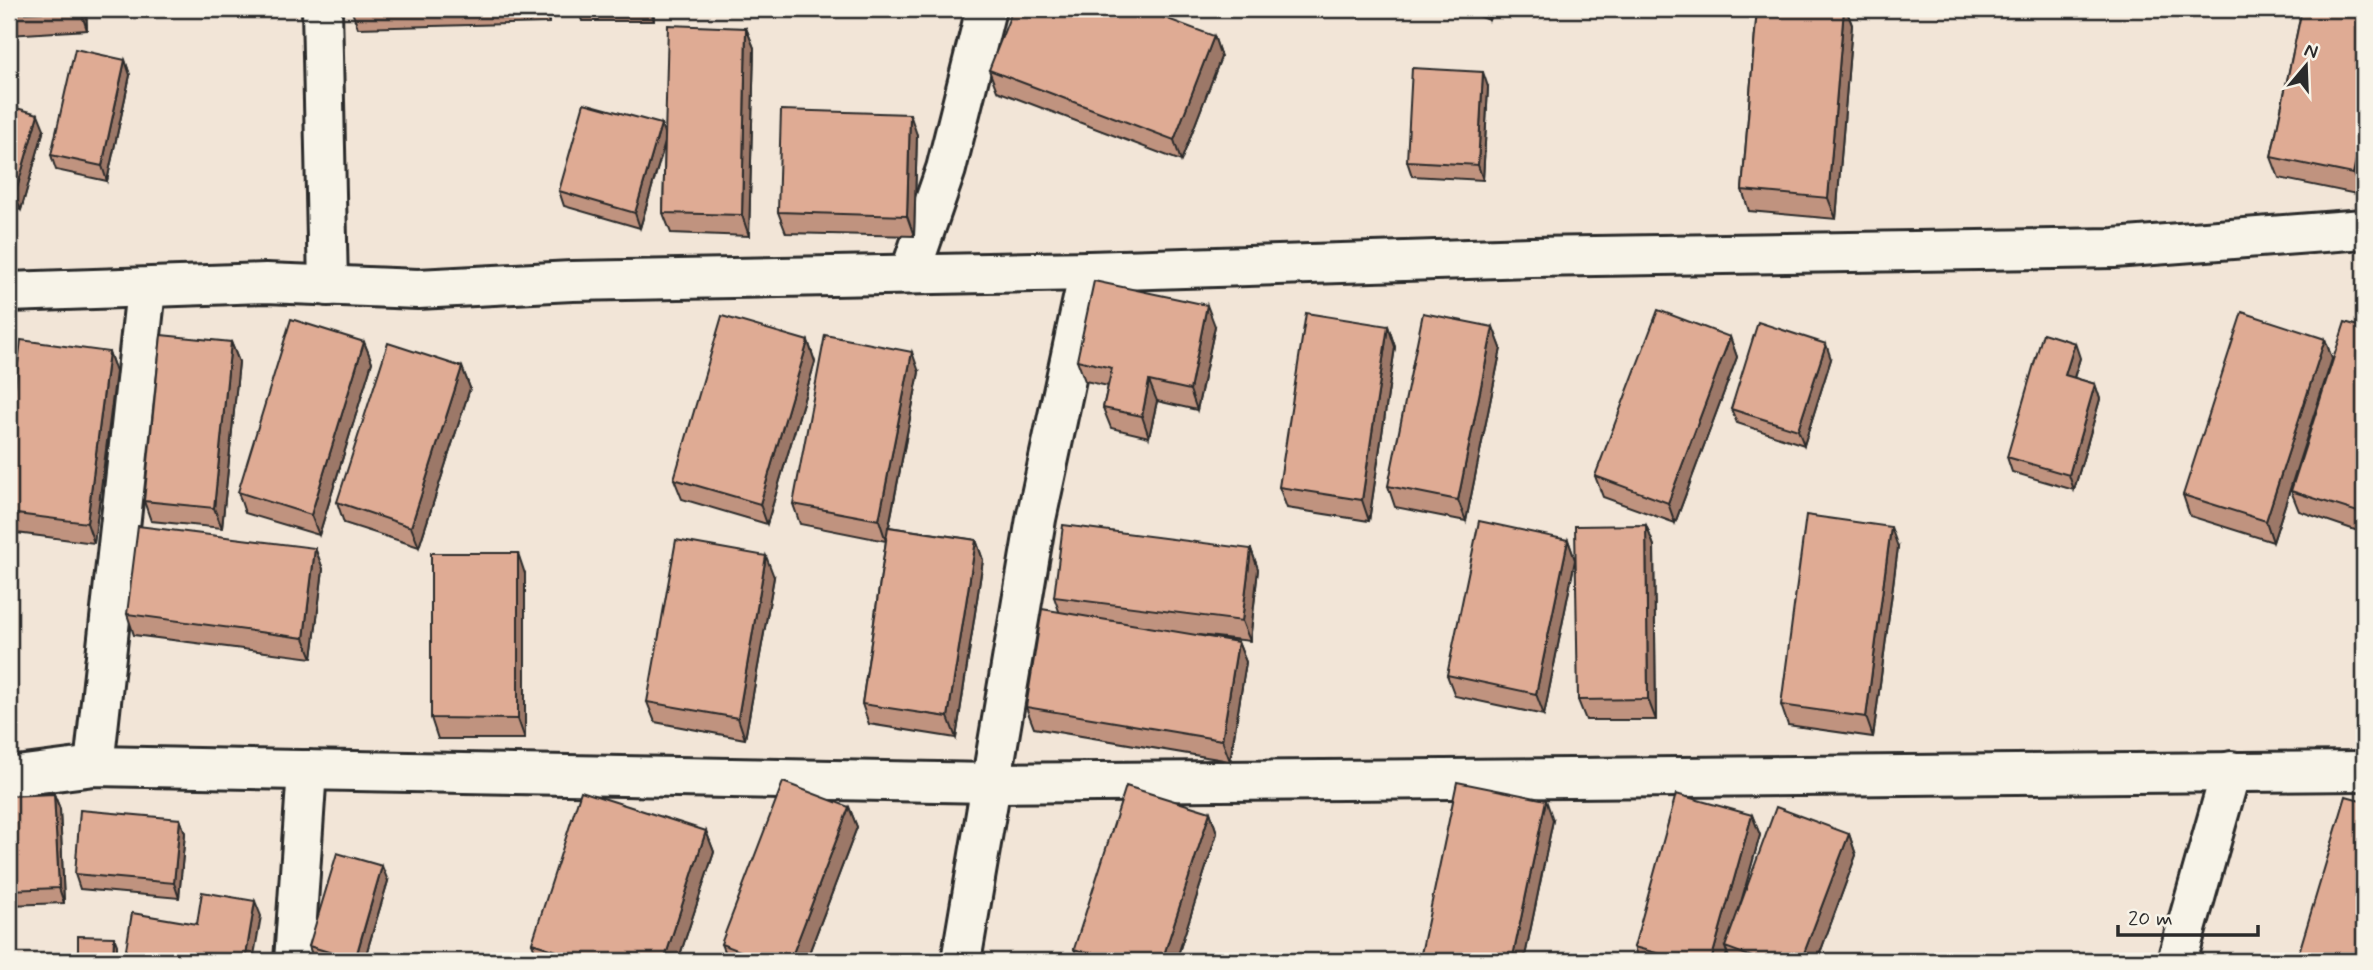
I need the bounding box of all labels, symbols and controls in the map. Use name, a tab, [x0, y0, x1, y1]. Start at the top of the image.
north arrow	[2272, 32, 2342, 102]
text: N	[2301, 37, 2321, 65]
scale bar	[2118, 893, 2258, 937]
text: 20 m	[2128, 905, 2173, 933]

